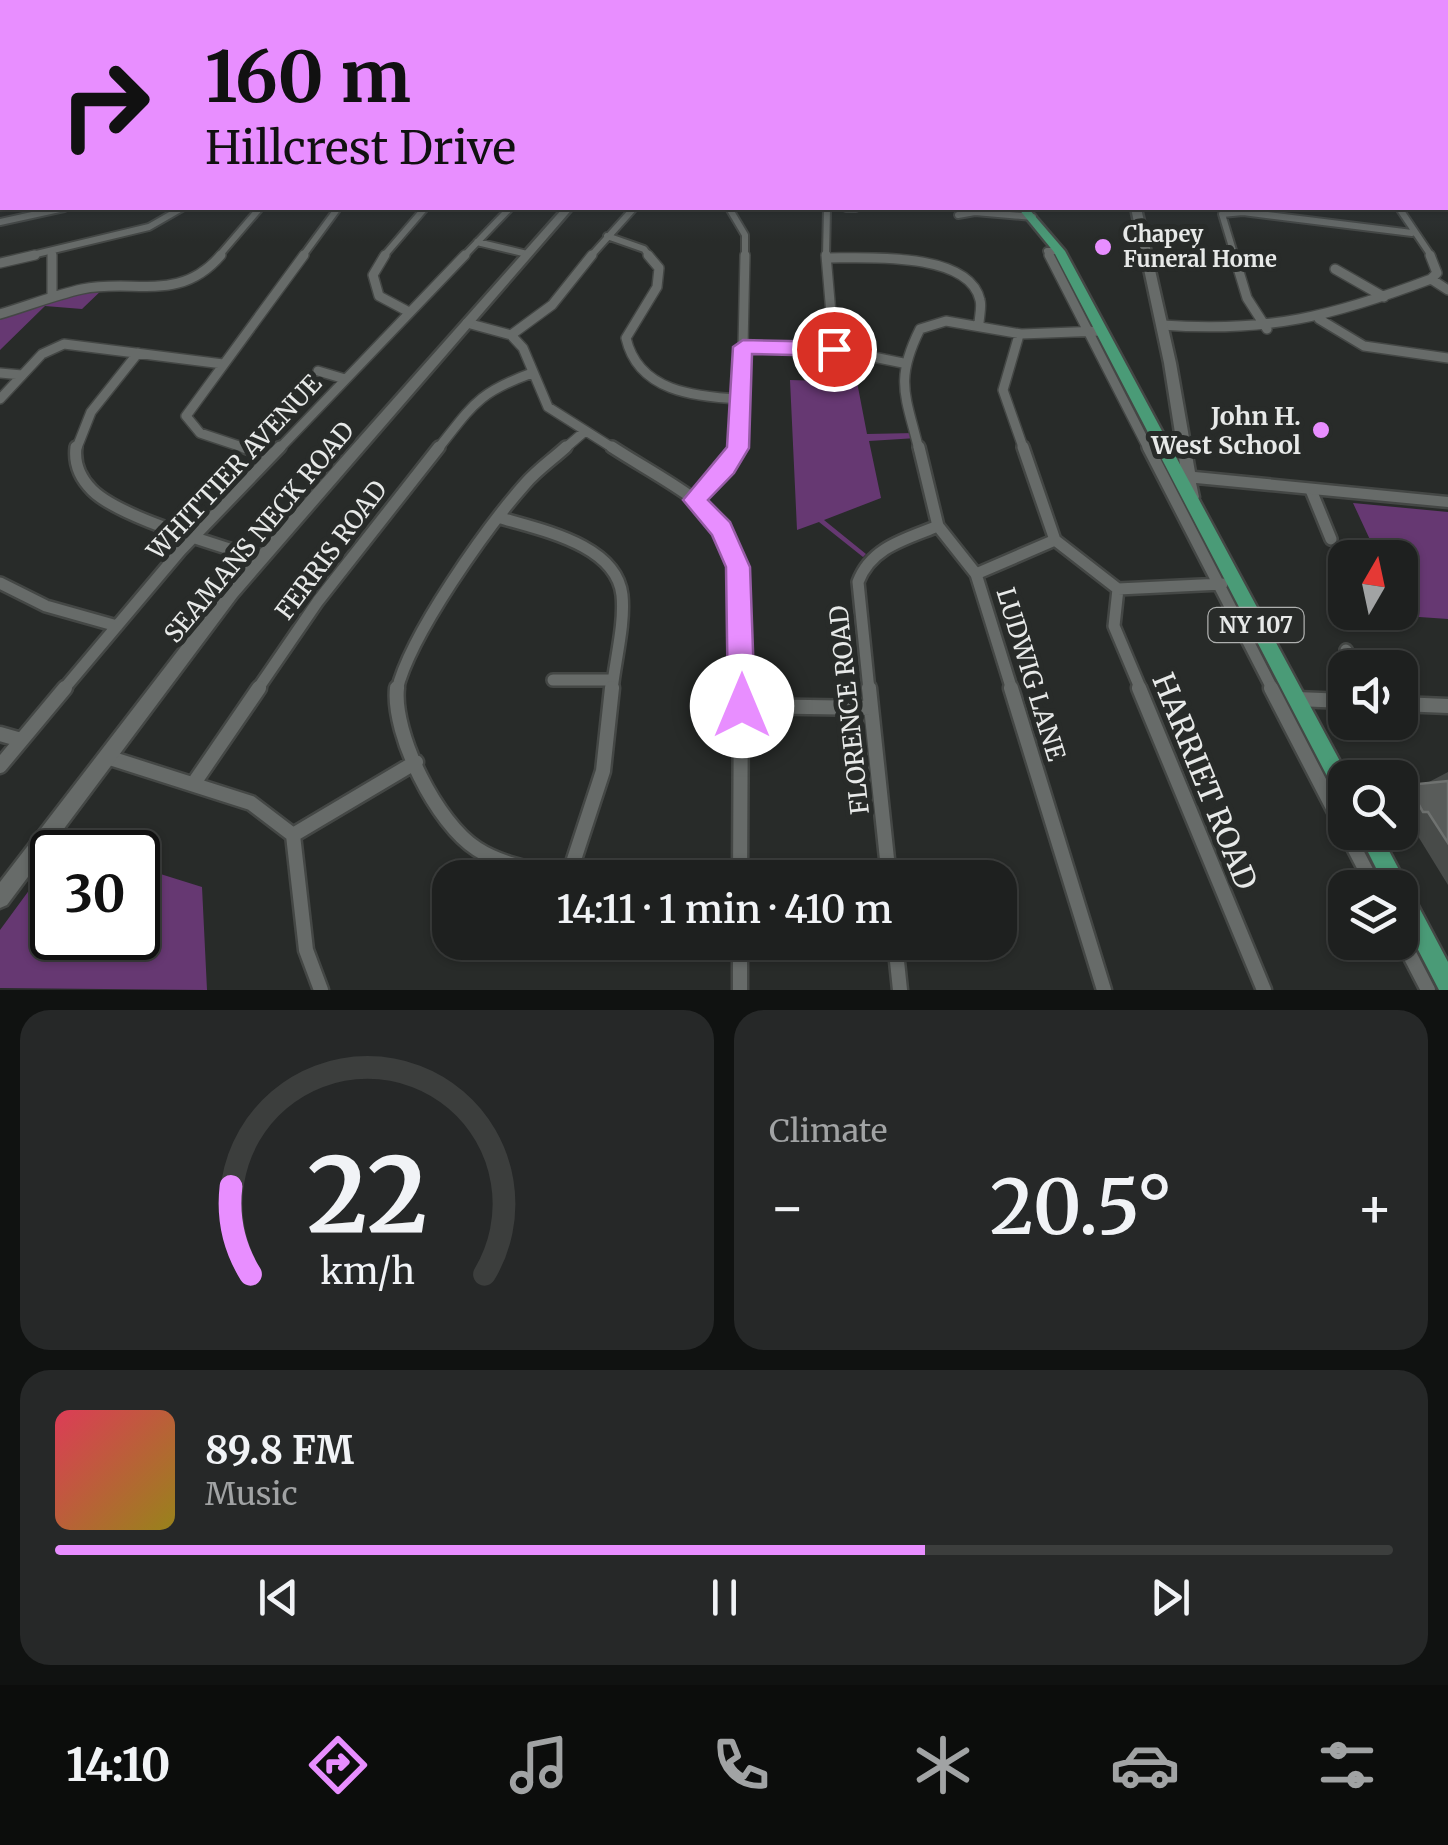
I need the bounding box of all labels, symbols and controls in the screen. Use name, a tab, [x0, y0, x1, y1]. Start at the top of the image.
text: 160 m	[205, 33, 411, 121]
icon: right	[40, 40, 170, 170]
text: Hillcrest Drive	[205, 120, 516, 176]
place label: Chapey Funeral Home	[1123, 220, 1277, 273]
marker: Chapey Funeral Home	[1092, 236, 1114, 258]
pin	[792, 307, 877, 392]
icon: arrive	[807, 322, 862, 377]
street label: WHITTIER AVENUE	[139, 368, 328, 567]
place label: John H. West School	[1150, 400, 1301, 461]
street label: SEAMANS NECK ROAD	[157, 415, 361, 649]
marker: John H. West School	[1310, 419, 1332, 441]
street label: FERRIS ROAD	[268, 474, 394, 626]
north arrow	[1328, 540, 1418, 630]
map controls	[1328, 540, 1418, 960]
street label: LUDWIG LANE	[989, 584, 1073, 765]
street label: FLORENCE ROAD	[822, 604, 876, 816]
road number: NY 107	[1208, 608, 1304, 642]
button: sound	[1328, 650, 1418, 740]
position arrow	[690, 654, 794, 758]
street label: HARRIET ROAD	[1144, 667, 1266, 895]
button: search	[1328, 760, 1418, 850]
speed limit sign: 30	[30, 830, 160, 960]
button: layers	[1328, 870, 1418, 960]
text: 14:11 · 1 min · 410 m	[557, 886, 892, 933]
text: Climate	[769, 1111, 887, 1151]
text: 22	[306, 1130, 428, 1260]
text: 20.5°	[990, 1160, 1172, 1254]
text: −	[769, 1173, 806, 1242]
text: +	[1356, 1173, 1393, 1242]
text: km/h	[320, 1249, 414, 1294]
text: 89.8 FM	[205, 1427, 354, 1474]
text: Music	[205, 1474, 298, 1514]
icon: previous	[251, 1570, 306, 1625]
icon: pause	[697, 1570, 752, 1625]
icon: next	[1143, 1570, 1198, 1625]
icon: directions	[303, 1730, 373, 1800]
icon: music	[504, 1730, 574, 1800]
icon: phone	[706, 1730, 776, 1800]
icon: climate	[908, 1730, 978, 1800]
icon: car	[1110, 1730, 1180, 1800]
icon: filters	[1312, 1730, 1382, 1800]
text: 14:10	[66, 1737, 171, 1793]

